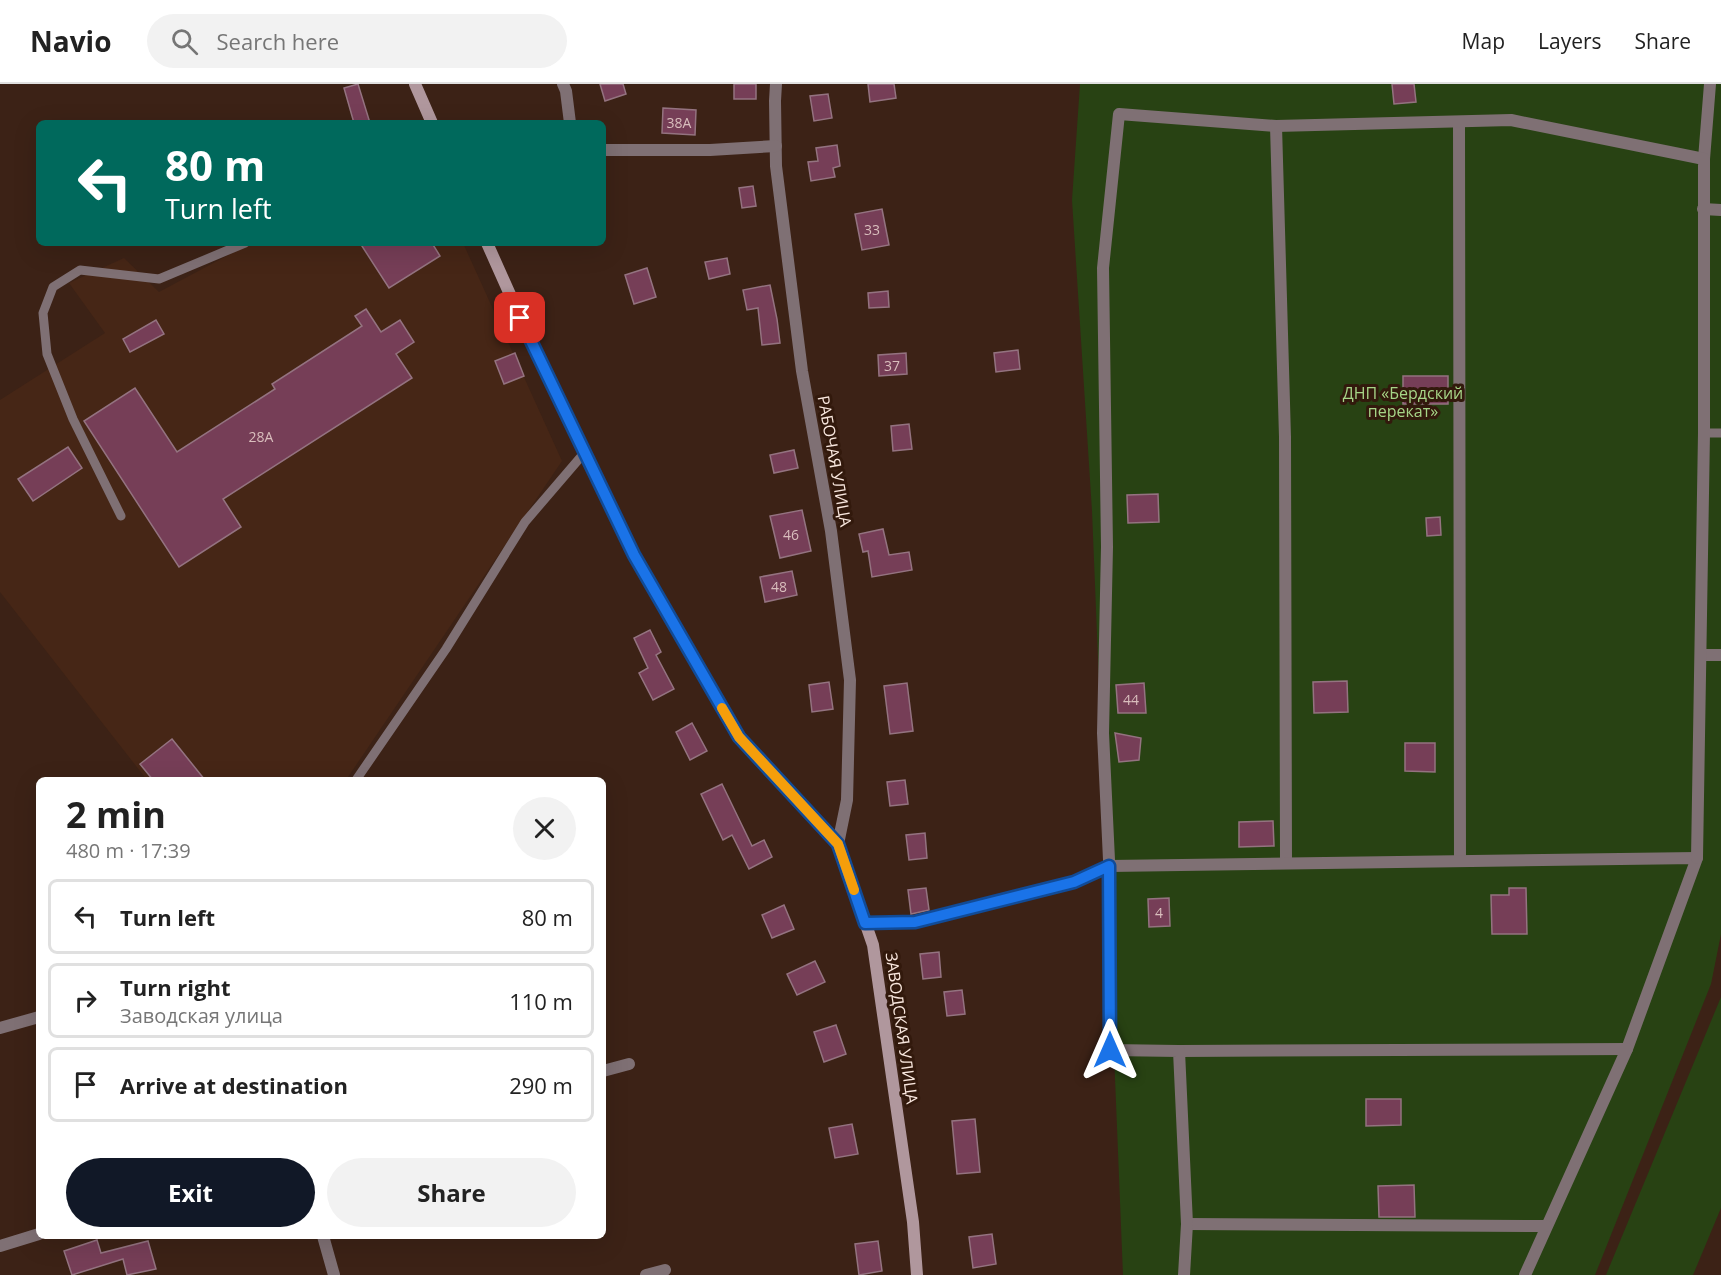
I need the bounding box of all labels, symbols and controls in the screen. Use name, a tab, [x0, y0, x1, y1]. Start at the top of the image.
search box	[147, 14, 567, 68]
text: Navio	[30, 22, 111, 60]
icon: search	[168, 25, 201, 58]
text: Search here	[216, 26, 339, 56]
text: Map	[1462, 27, 1505, 55]
text: Layers	[1538, 27, 1602, 55]
text: Share	[1635, 27, 1691, 55]
house number: 38А	[667, 113, 692, 132]
text: 80 m	[165, 136, 265, 193]
icon: left	[66, 144, 144, 222]
text: Turn left	[165, 190, 272, 227]
house number: 33	[864, 220, 880, 239]
pin	[494, 292, 545, 343]
icon: arrive	[503, 301, 536, 334]
house number: 37	[884, 356, 900, 375]
park label: ДНП «Бердский перекат»	[1343, 382, 1463, 422]
street label: РАБОЧАЯ УЛИЦА	[813, 394, 858, 529]
house number: 28А	[249, 427, 274, 446]
house number: 46	[783, 525, 799, 544]
house number: 48	[771, 577, 787, 596]
house number: 44	[1123, 690, 1139, 709]
text: 2 min	[66, 790, 166, 839]
button: close	[513, 797, 576, 860]
text: 480 m · 17:39	[66, 837, 191, 864]
icon: left	[69, 900, 102, 933]
text: Turn left	[120, 902, 215, 932]
text: 80 m	[522, 902, 573, 932]
house number: 4	[1155, 903, 1163, 922]
street label: ЗАВОДСКАЯ УЛИЦА	[880, 951, 924, 1106]
text: Turn right	[120, 972, 231, 1002]
icon: right	[69, 984, 102, 1017]
text: 110 m	[509, 986, 573, 1016]
text: Заводская улица	[120, 1002, 283, 1029]
position arrow	[1078, 1018, 1142, 1082]
icon: arrive	[69, 1068, 102, 1101]
text: Arrive at destination	[120, 1070, 348, 1100]
text: 290 m	[509, 1070, 573, 1100]
button: Exit	[66, 1158, 315, 1227]
button: Share	[327, 1158, 576, 1227]

